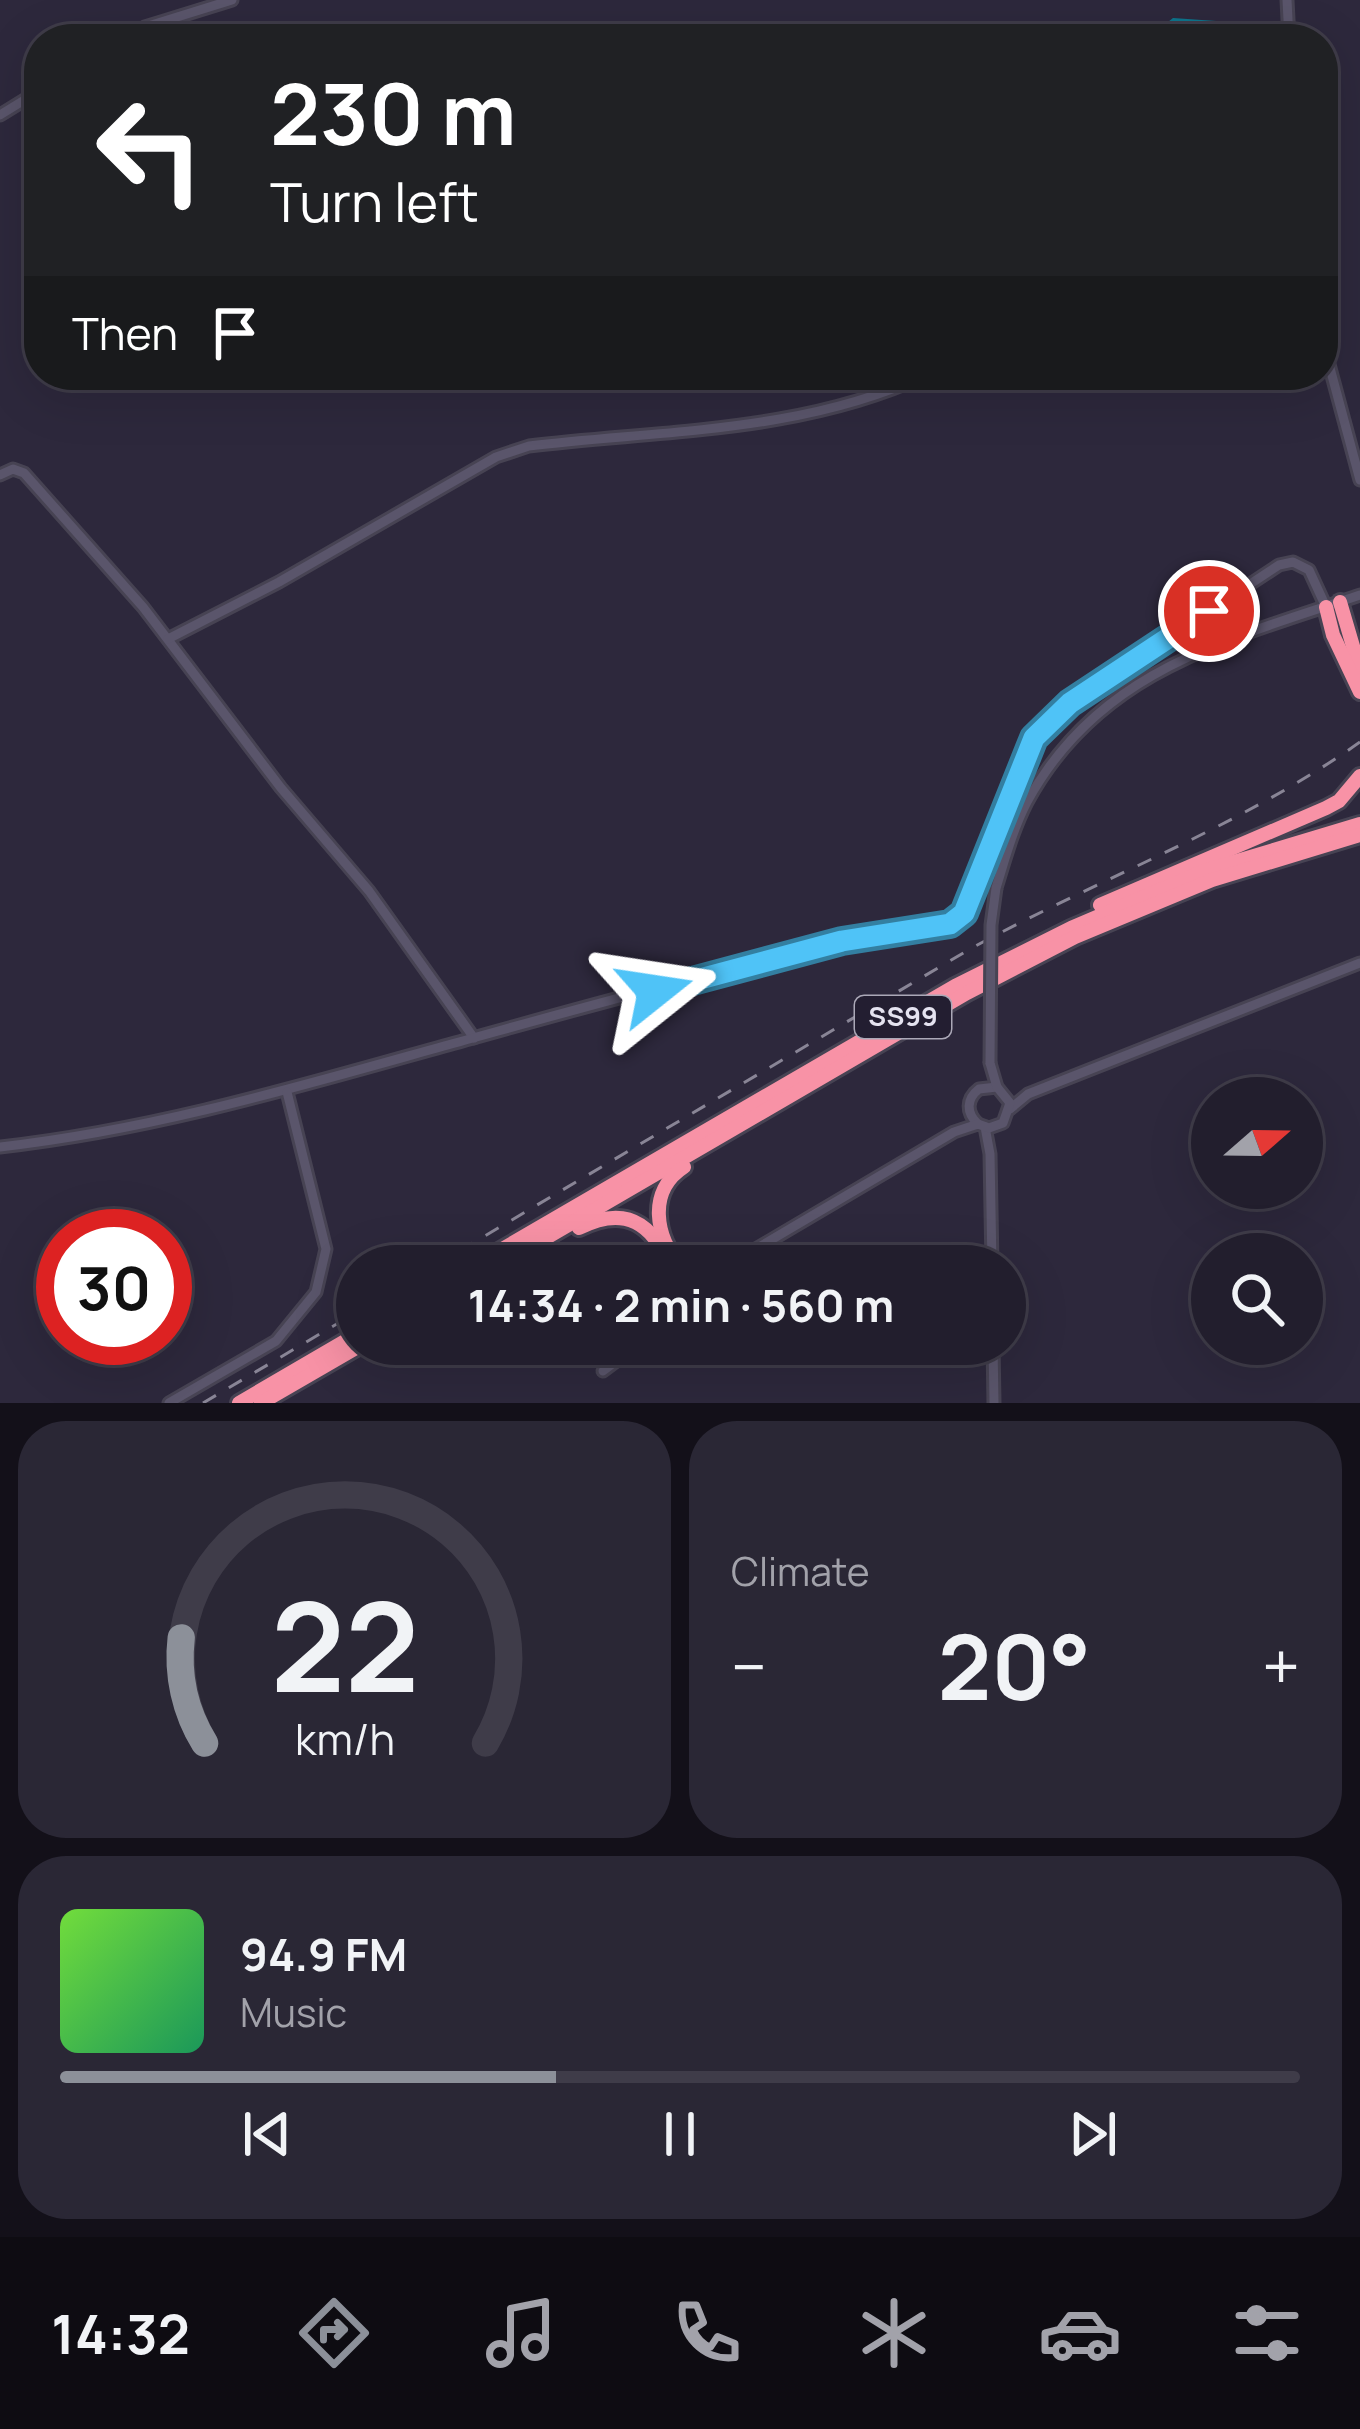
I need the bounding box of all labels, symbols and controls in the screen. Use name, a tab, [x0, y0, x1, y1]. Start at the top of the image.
text: 230 m	[270, 55, 516, 170]
icon: left	[72, 72, 228, 228]
text: Turn left	[270, 164, 479, 238]
icon: arrive	[202, 300, 268, 366]
text: Then	[72, 302, 178, 364]
pin	[1158, 560, 1260, 662]
icon: arrive	[1176, 578, 1242, 644]
position arrow	[592, 928, 718, 1054]
road number: SS99	[855, 996, 951, 1038]
north arrow	[1191, 1077, 1323, 1209]
map controls	[1191, 1077, 1323, 1365]
speed limit sign: 30	[36, 1209, 192, 1365]
button: search	[1191, 1233, 1323, 1365]
text: 14:34 · 2 min · 560 m	[468, 1274, 894, 1336]
text: Climate	[731, 1544, 870, 1598]
text: 22	[270, 1559, 419, 1729]
text: 20°	[938, 1604, 1091, 1727]
text: −	[731, 1621, 767, 1711]
text: +	[1262, 1621, 1300, 1711]
text: km/h	[295, 1708, 394, 1767]
text: 94.9 FM	[240, 1923, 407, 1985]
text: Music	[240, 1985, 347, 2039]
icon: previous	[234, 2101, 300, 2167]
icon: pause	[647, 2101, 713, 2167]
icon: next	[1060, 2101, 1126, 2167]
icon: directions	[292, 2291, 376, 2375]
icon: music	[479, 2291, 563, 2375]
icon: phone	[665, 2291, 749, 2375]
icon: climate	[852, 2291, 936, 2375]
icon: car	[1038, 2291, 1122, 2375]
icon: filters	[1225, 2291, 1309, 2375]
text: 14:32	[51, 2296, 190, 2370]

